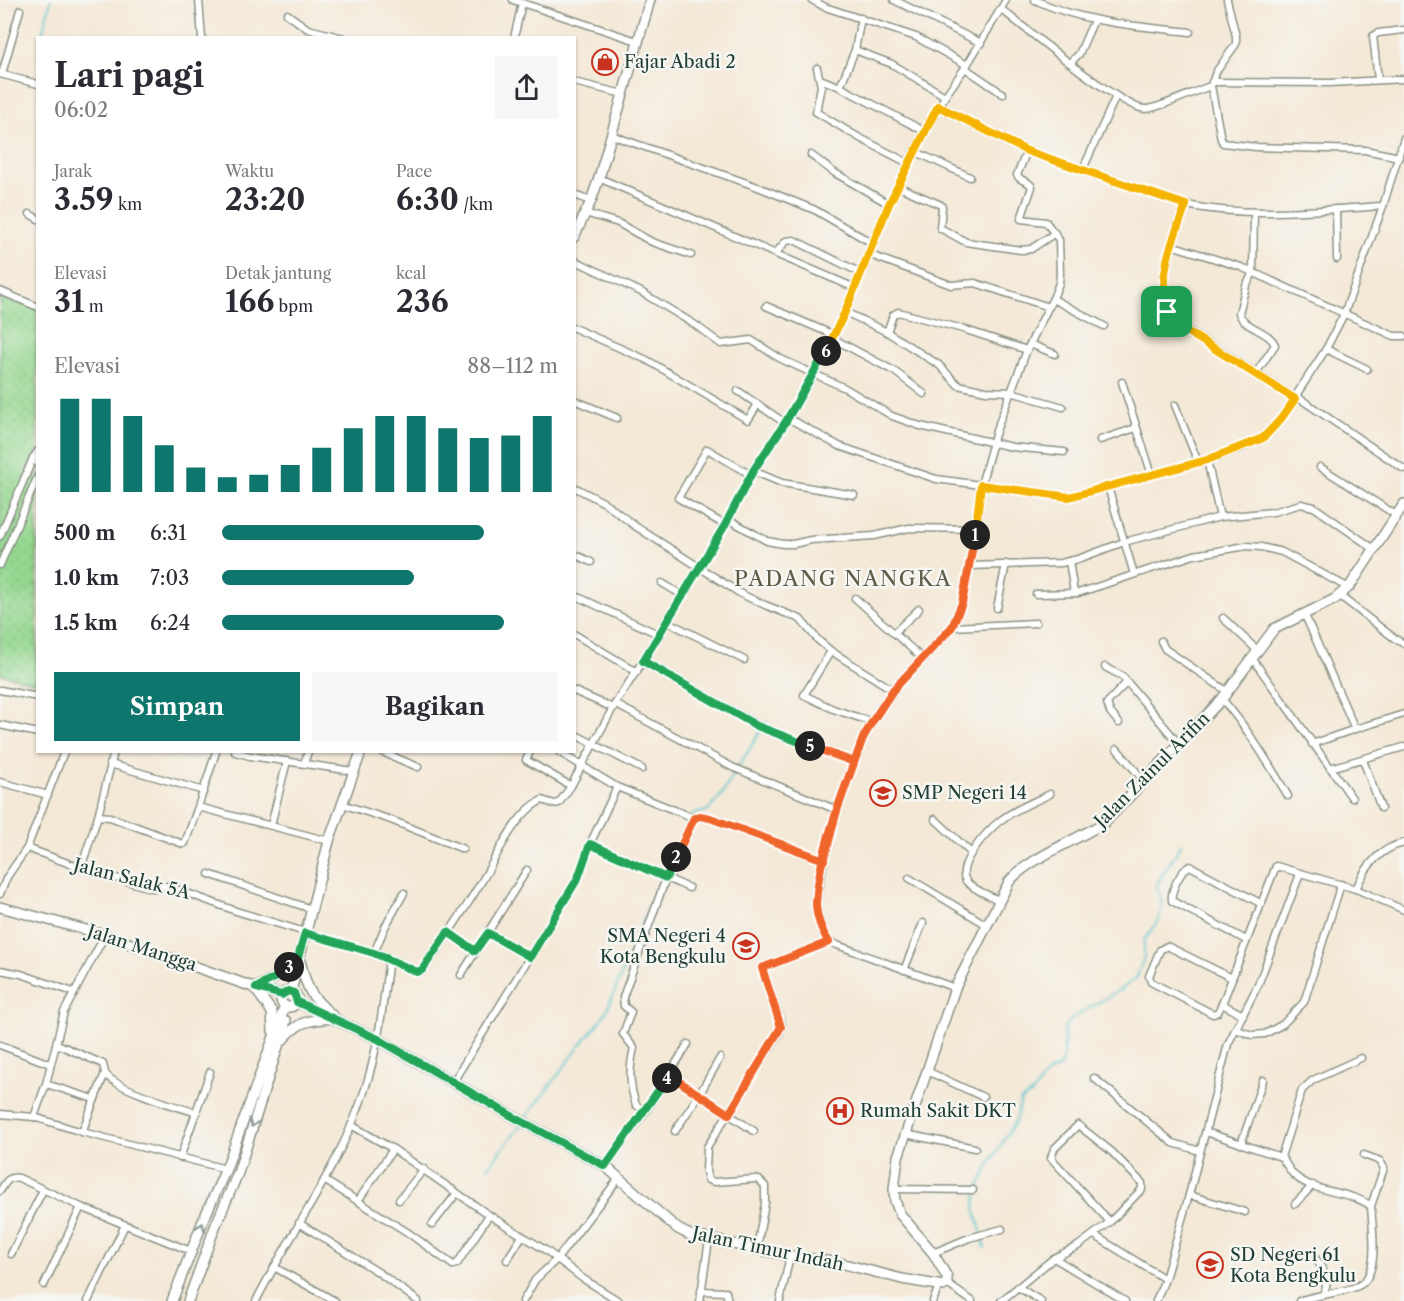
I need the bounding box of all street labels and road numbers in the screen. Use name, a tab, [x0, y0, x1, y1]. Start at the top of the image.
street label: Jalan Zainul Arifin	[1087, 708, 1214, 835]
street label: Jalan Salak 5A	[68, 853, 193, 904]
street label: Jalan Mangga	[82, 919, 200, 976]
street label: Jalan Timur Indah	[687, 1222, 846, 1276]

